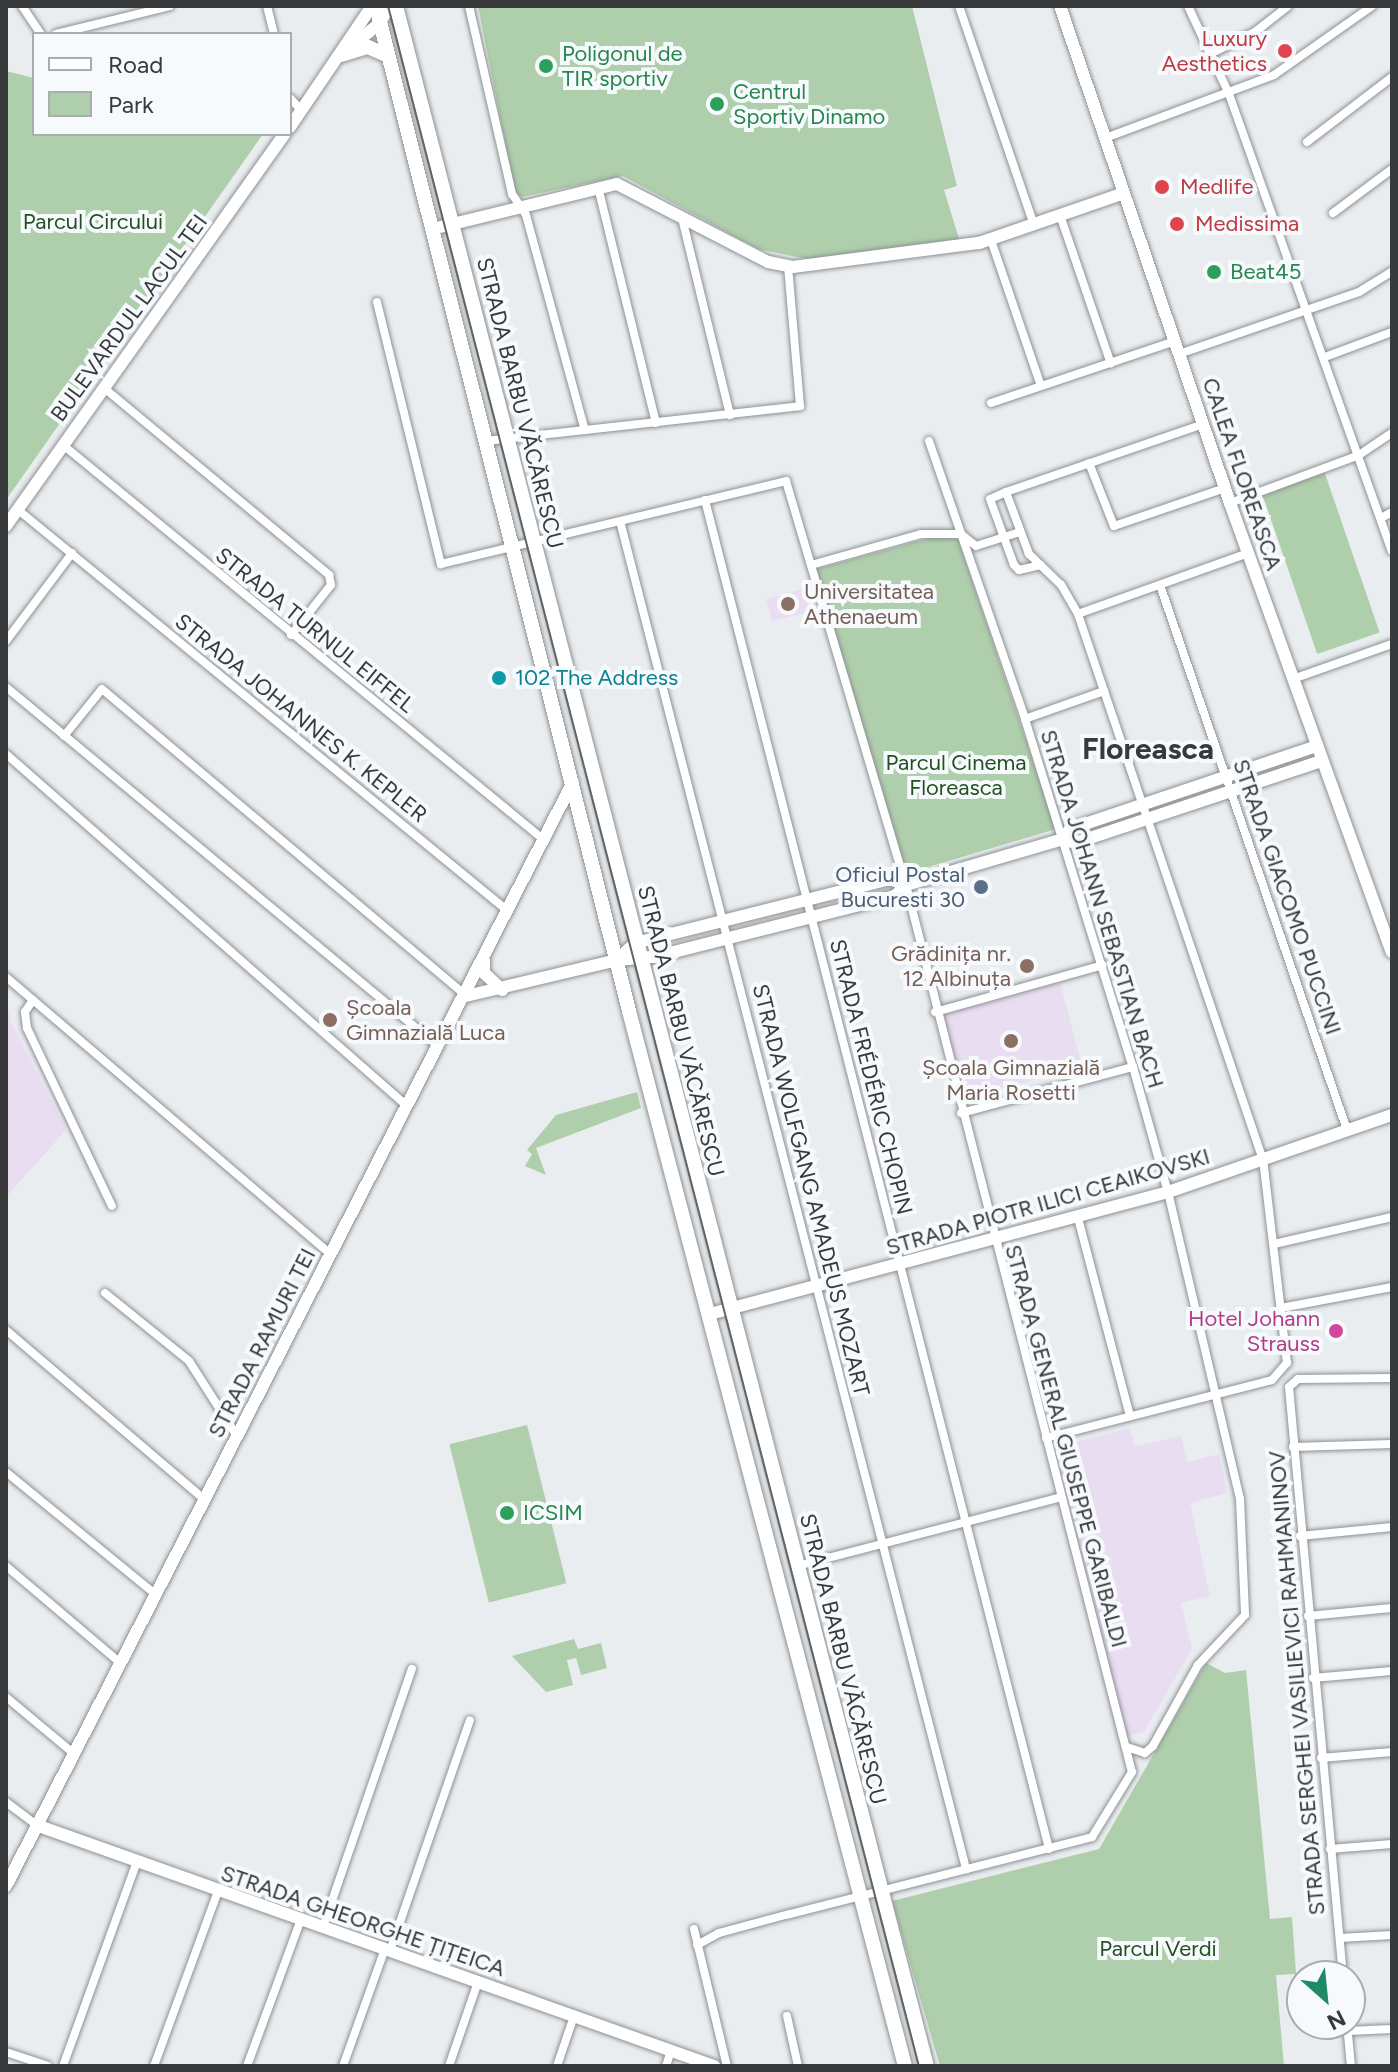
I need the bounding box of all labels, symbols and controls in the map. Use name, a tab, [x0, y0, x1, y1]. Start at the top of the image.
place label: Luxury Aesthetics	[1162, 25, 1267, 76]
legend	[32, 32, 292, 136]
place label: Poligonul de TIR sportiv	[562, 40, 683, 92]
marker: Luxury Aesthetics	[1274, 40, 1296, 62]
text: Road	[108, 50, 163, 79]
marker: Poligonul de TIR sportiv	[537, 57, 555, 75]
place label: Centrul Sportiv Dinamo	[733, 78, 885, 130]
text: Park	[108, 90, 154, 119]
marker: Centrul Sportiv Dinamo	[708, 95, 726, 113]
place label: Medlife	[1180, 174, 1254, 200]
marker: Medlife	[1151, 176, 1173, 198]
park label: Parcul Circului	[23, 209, 163, 235]
street label: BULEVARDUL LACUL TEI	[45, 209, 213, 427]
place label: Medissima	[1195, 211, 1299, 237]
marker: Medissima	[1166, 213, 1188, 235]
street label: STRADA BARBU VĂCĂRESCU	[471, 255, 569, 551]
place label: Beat45	[1230, 259, 1301, 285]
marker: Beat45	[1205, 263, 1223, 281]
street label: CALEA FLOREASCA	[1197, 374, 1287, 574]
street label: STRADA TURNUL EIFFEL	[210, 542, 420, 718]
place label: Universitatea Athenaeum	[804, 578, 934, 630]
marker: Universitatea Athenaeum	[779, 595, 797, 613]
street label: STRADA JOHANNES K. KEPLER	[170, 608, 432, 828]
place label: 102 The Address	[515, 665, 678, 691]
marker: 102 The Address	[490, 669, 508, 687]
street label: STRADA JOHANN SEBASTIAN BACH	[1035, 727, 1169, 1091]
district label: Floreasca	[1082, 731, 1214, 767]
park label: Parcul Cinema Floreasca	[886, 749, 1026, 800]
street label: STRADA GIACOMO PUCCINI	[1227, 756, 1347, 1038]
place label: Oficiul Postal Bucuresti 30	[835, 861, 965, 912]
marker: Oficiul Postal Bucuresti 30	[972, 878, 990, 896]
street label: STRADA BARBU VĂCĂRESCU	[632, 883, 730, 1179]
street label: STRADA FRÉDÉRIC CHOPIN	[824, 937, 918, 1217]
place label: Grădinița nr. 12 Albinuța	[891, 940, 1011, 992]
marker: Grădinița nr. 12 Albinuța	[1018, 957, 1036, 975]
street label: STRADA WOLFGANG AMADEUS MOZART	[747, 981, 875, 1399]
place label: Școala Gimnazială Luca	[346, 994, 505, 1046]
marker: Școala Gimnazială Luca	[321, 1011, 339, 1029]
marker: Școala Gimnazială Maria Rosetti	[1002, 1032, 1020, 1050]
place label: Școala Gimnazială Maria Rosetti	[922, 1054, 1100, 1106]
street label: STRADA PIOTR ILICI CEAIKOVSKI	[883, 1143, 1213, 1261]
street label: STRADA GENERAL GIUSEPPE GARIBALDI	[999, 1242, 1133, 1650]
street label: STRADA RAMURI TEI	[203, 1244, 321, 1442]
place label: Hotel Johann Strauss	[1188, 1305, 1320, 1356]
marker: Hotel Johann Strauss	[1327, 1322, 1345, 1340]
street label: STRADA SERGHEI VASILIEVICI RAHMANINOV	[1264, 1450, 1330, 1916]
place label: ICSIM	[523, 1500, 583, 1526]
marker: ICSIM	[498, 1504, 516, 1522]
street label: STRADA BARBU VĂCĂRESCU	[794, 1511, 892, 1807]
street label: STRADA GHEORGHE ȚIȚEICA	[218, 1860, 508, 1982]
park label: Parcul Verdi	[1099, 1936, 1217, 1962]
north arrow	[1286, 1960, 1366, 2040]
text: N	[1323, 2004, 1350, 2036]

